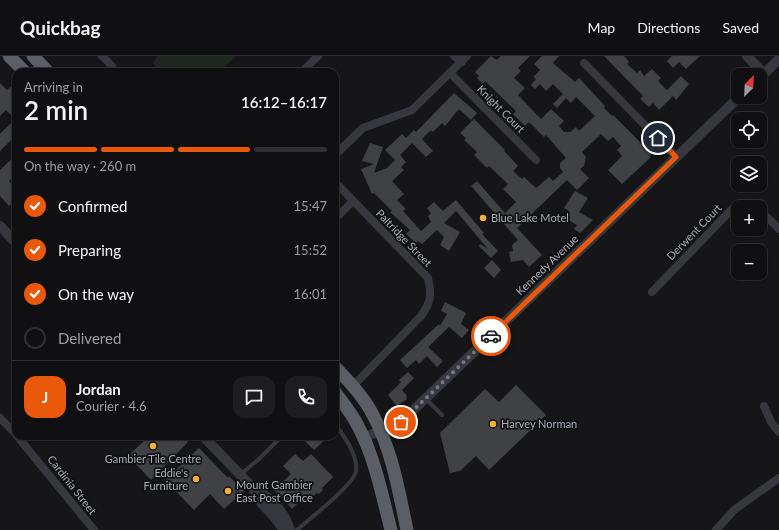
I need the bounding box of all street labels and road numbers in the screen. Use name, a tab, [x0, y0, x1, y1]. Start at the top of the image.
street label: Knight Court	[475, 82, 528, 135]
street label: Derwent Court	[664, 201, 724, 262]
street label: Paltridge Street	[374, 206, 435, 269]
street label: Kennedy Avenue	[513, 232, 581, 298]
street label: Cardinia Street	[45, 453, 100, 517]

